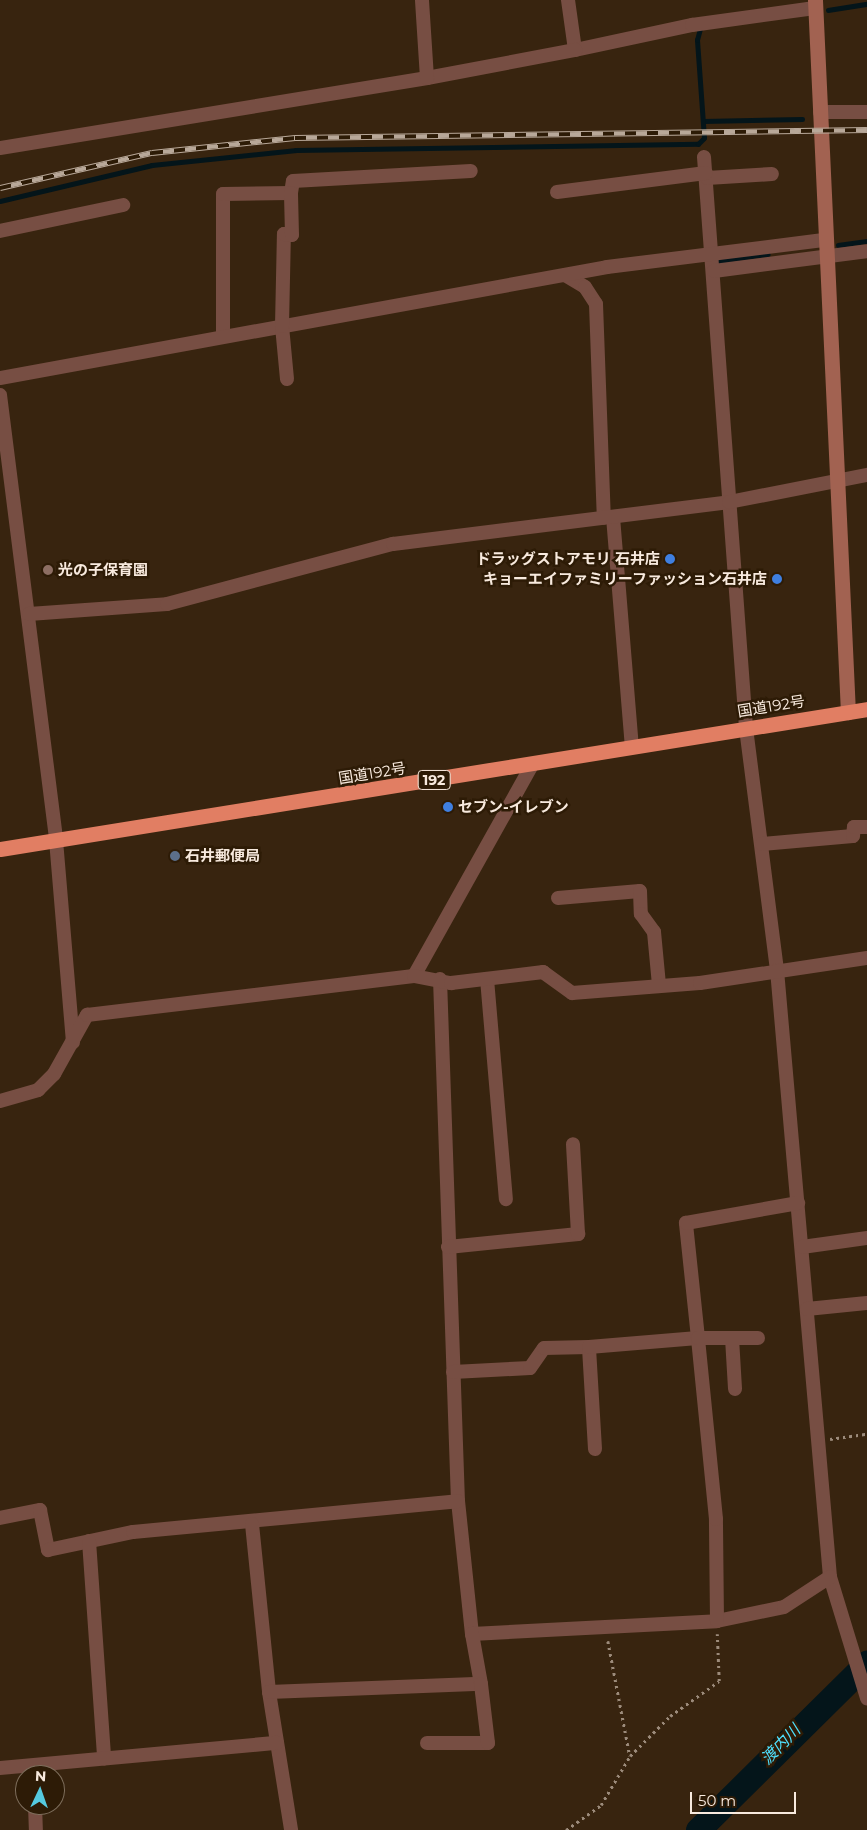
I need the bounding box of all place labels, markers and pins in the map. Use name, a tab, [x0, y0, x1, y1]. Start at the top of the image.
place label: ドラッグストアモリ 石井店	[476, 550, 660, 568]
marker: ドラッグストアモリ 石井店	[664, 553, 676, 565]
place label: 光の子保育園	[58, 561, 148, 579]
marker: 光の子保育園	[42, 564, 54, 576]
place label: キョーエイファミリーファッション石井店	[482, 570, 767, 588]
marker: キョーエイファミリーファッション石井店	[771, 573, 783, 585]
place label: セブン-イレブン	[458, 798, 569, 816]
marker: セブン-イレブン	[442, 801, 454, 813]
place label: 石井郵便局	[185, 847, 260, 865]
marker: 石井郵便局	[169, 850, 181, 862]

